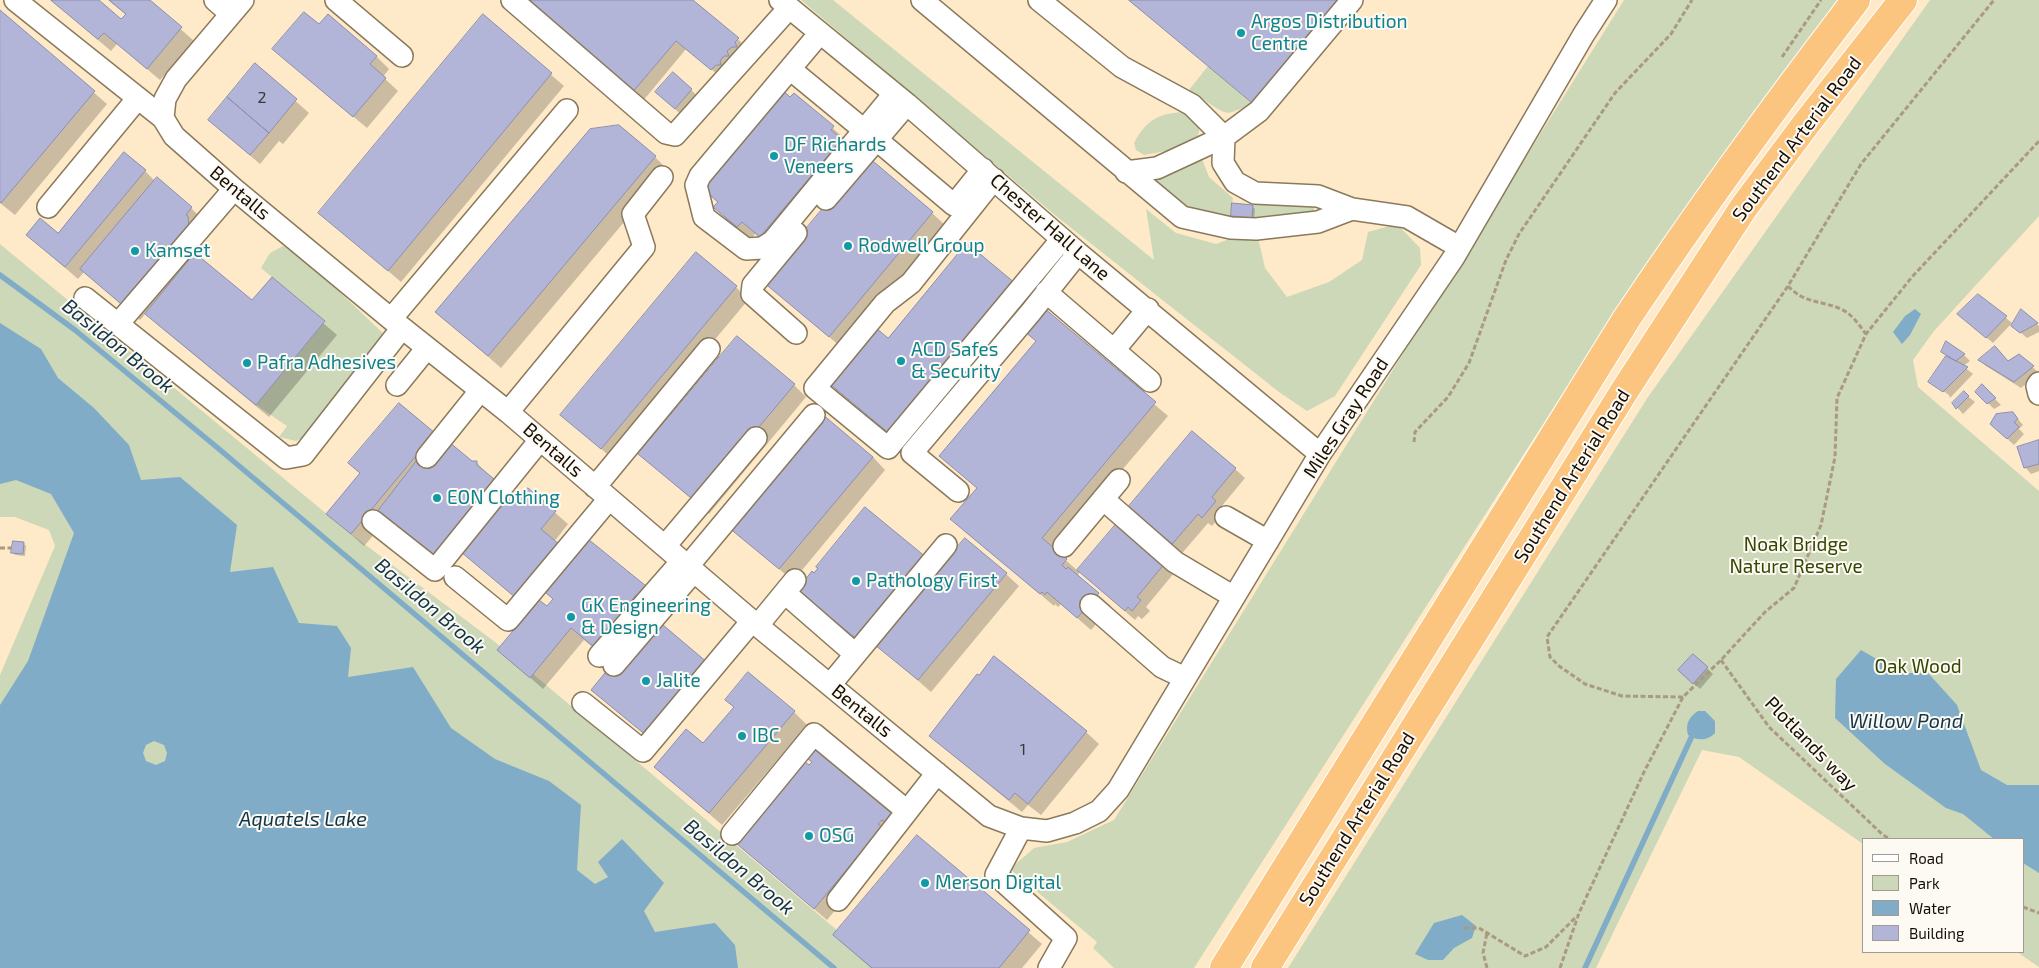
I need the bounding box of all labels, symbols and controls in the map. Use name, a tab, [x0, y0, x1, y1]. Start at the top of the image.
place label: Argos Distribution Centre	[1251, 11, 1408, 55]
marker: Argos Distribution Centre	[1235, 27, 1247, 39]
street label: Southend Arterial Road	[1728, 52, 1866, 226]
house number: 2	[258, 88, 266, 108]
place label: DF Richards Veneers	[784, 134, 886, 178]
marker: DF Richards Veneers	[768, 150, 780, 162]
street label: Bentalls	[205, 161, 275, 225]
street label: Chester Hall Lane	[986, 169, 1114, 285]
place label: Rodwell Group	[858, 235, 985, 257]
place label: Kamset	[145, 240, 210, 262]
marker: Rodwell Group	[842, 240, 854, 252]
marker: Kamset	[129, 245, 141, 257]
water label: Basildon Brook	[57, 294, 179, 398]
place label: ACD Safes & Security	[911, 339, 1001, 383]
place label: Pafra Adhesives	[257, 352, 396, 374]
street label: Miles Gray Road	[1299, 353, 1393, 483]
marker: ACD Safes & Security	[895, 355, 907, 367]
marker: Pafra Adhesives	[241, 357, 253, 369]
street label: Southend Arterial Road	[1509, 385, 1635, 567]
street label: Bentalls	[518, 418, 588, 482]
place label: EON Clothing	[447, 487, 560, 509]
marker: EON Clothing	[431, 492, 443, 504]
park label: Noak Bridge Nature Reserve	[1729, 534, 1863, 578]
water label: Basildon Brook	[370, 553, 490, 659]
place label: Pathology First	[866, 570, 997, 592]
marker: Pathology First	[850, 575, 862, 587]
place label: GK Engineering & Design	[581, 595, 711, 639]
marker: GK Engineering & Design	[565, 611, 577, 623]
park label: Oak Wood	[1874, 656, 1962, 678]
place label: Jalite	[656, 670, 701, 692]
marker: Jalite	[640, 675, 652, 687]
street label: Bentalls	[827, 680, 897, 742]
street label: Plotlands way	[1760, 692, 1862, 796]
water label: Willow Pond	[1849, 709, 1963, 733]
place label: IBC	[752, 725, 780, 747]
street label: Southend Arterial Road	[1294, 728, 1420, 910]
marker: IBC	[736, 730, 748, 742]
house number: 1	[1020, 740, 1026, 760]
water label: Aquatels Lake	[239, 807, 367, 831]
water label: Basildon Brook	[679, 814, 799, 920]
place label: OSG	[819, 825, 854, 847]
marker: OSG	[803, 830, 815, 842]
legend	[1862, 838, 2024, 953]
text: Road	[1909, 849, 1944, 867]
place label: Merson Digital	[935, 872, 1061, 894]
text: Park	[1909, 874, 1940, 892]
marker: Merson Digital	[919, 877, 931, 889]
text: Water	[1909, 899, 1951, 917]
text: Building	[1909, 924, 1964, 942]

